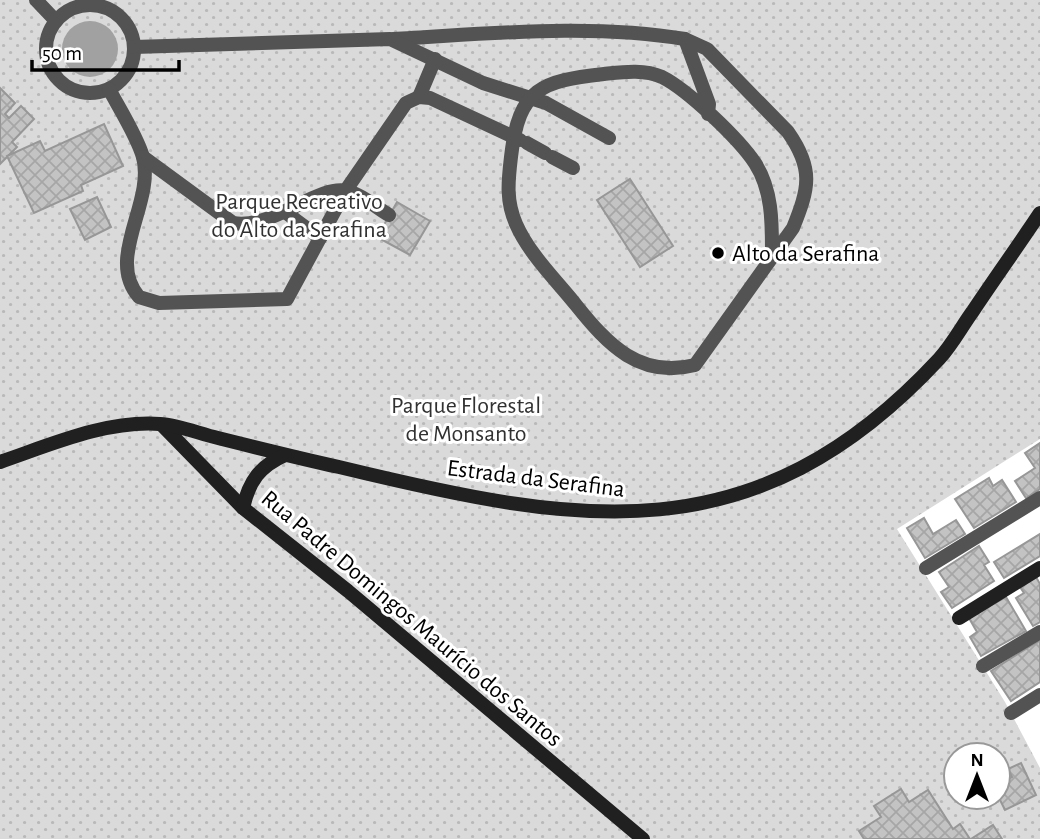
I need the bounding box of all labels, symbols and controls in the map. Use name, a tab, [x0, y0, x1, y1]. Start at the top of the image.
scale bar	[32, 28, 178, 72]
text: 50 m	[42, 43, 82, 64]
park label: Parque Recreativo do Alto da Serafina	[211, 190, 387, 242]
place label: Alto da Serafina	[732, 242, 879, 266]
marker: Alto da Serafina	[710, 245, 726, 261]
park label: Parque Florestal de Monsanto	[391, 394, 541, 446]
street label: Estrada da Serafina	[446, 456, 626, 502]
street label: Rua Padre Domingos Maurício dos Santos	[256, 486, 566, 751]
north arrow	[942, 741, 1012, 811]
text: N	[970, 751, 984, 770]

